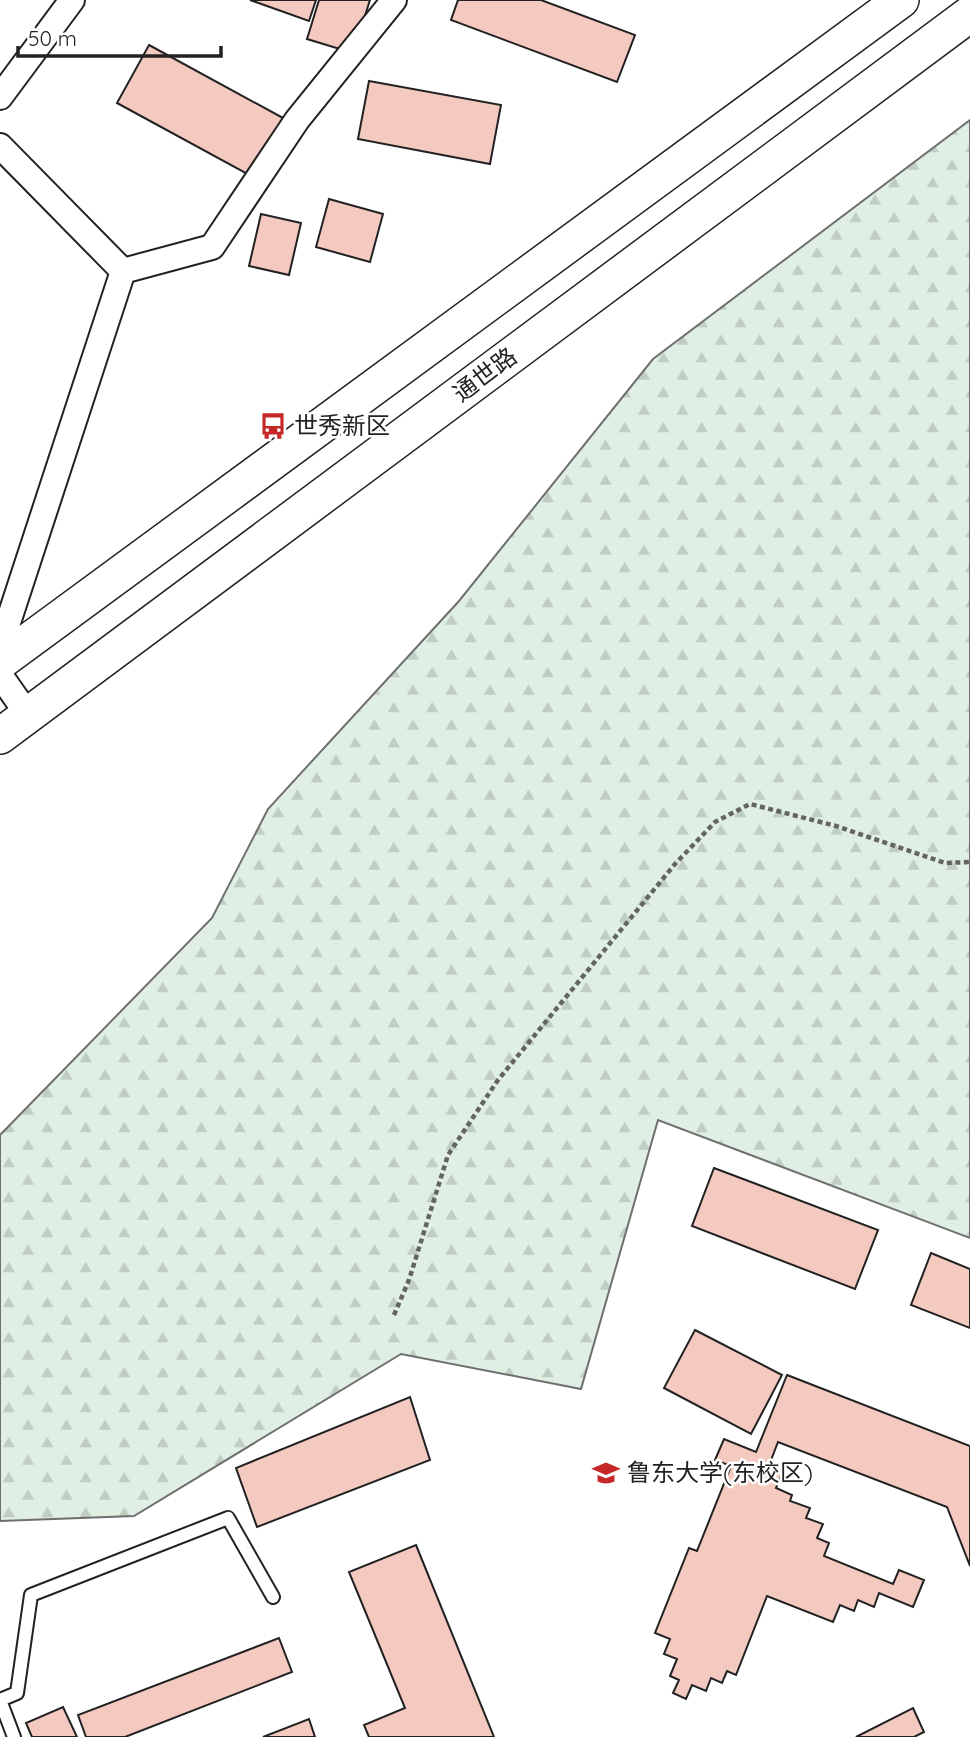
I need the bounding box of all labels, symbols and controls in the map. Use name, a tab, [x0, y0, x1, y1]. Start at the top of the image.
scale bar	[18, 14, 220, 58]
text: 50 m	[28, 25, 77, 51]
street label: 通世路	[447, 341, 522, 408]
place label: 世秀新区	[294, 410, 390, 440]
bus stop icon: 世秀新区	[258, 411, 288, 441]
place label: 鲁东大学(东校区)	[627, 1457, 813, 1487]
school or university icon: 鲁东大学(东校区)	[591, 1458, 621, 1488]

